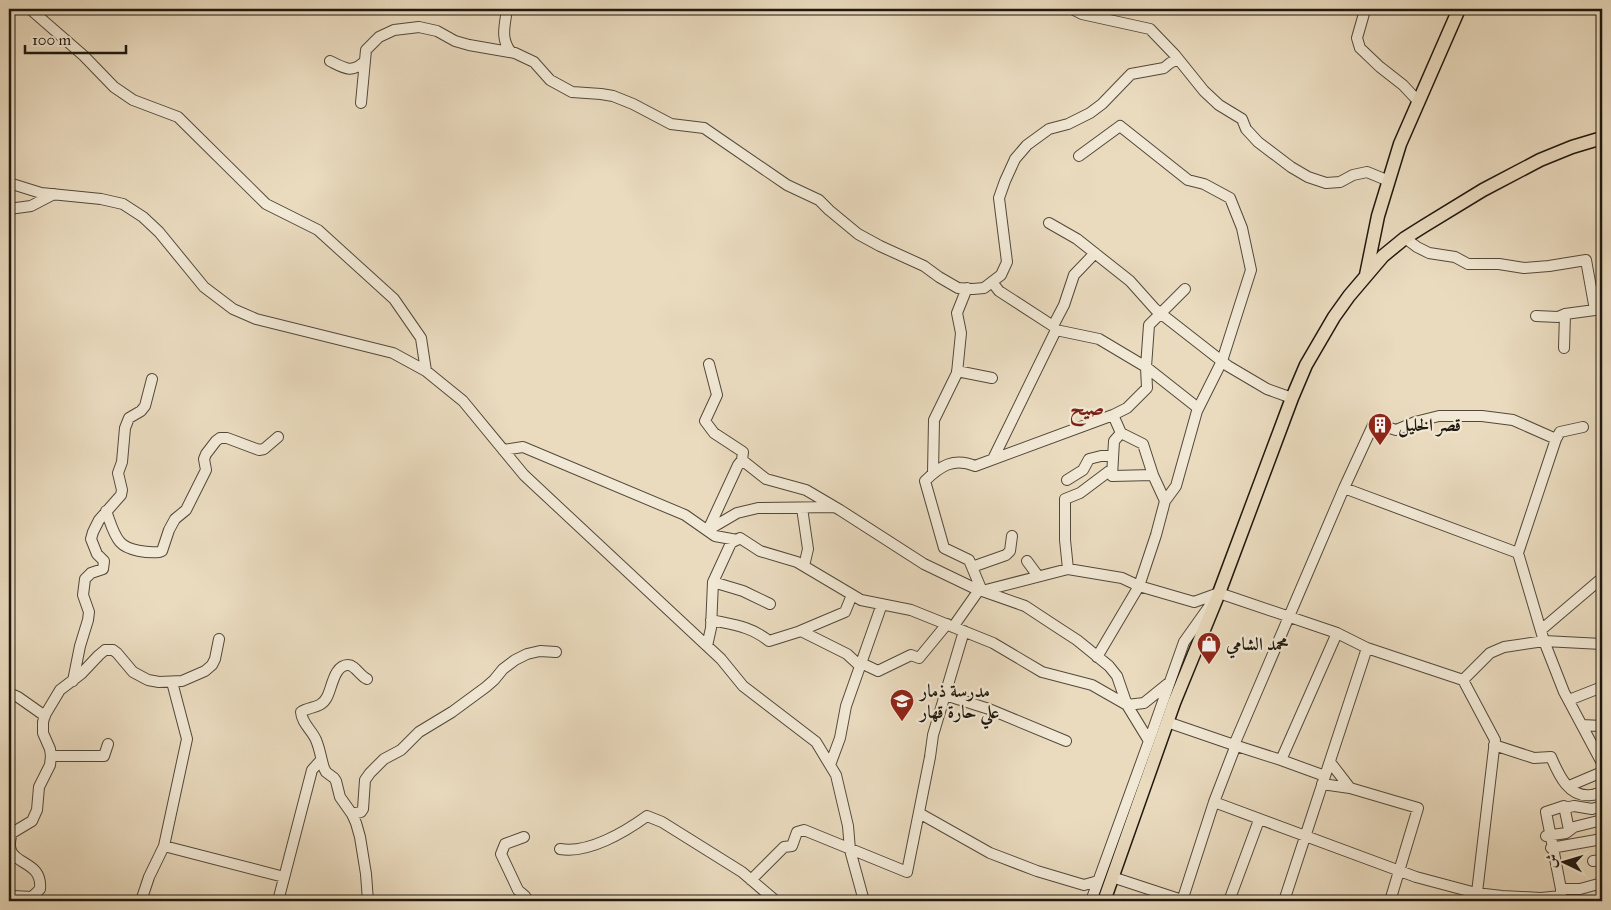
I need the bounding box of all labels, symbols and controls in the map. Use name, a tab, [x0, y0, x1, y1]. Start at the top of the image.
scale bar	[25, 22, 126, 54]
text: 100 m	[32, 31, 72, 49]
district label: صيح	[1070, 394, 1104, 427]
building icon: قصر الخليل	[1367, 412, 1393, 446]
place label: قصر الخليل	[1398, 414, 1461, 438]
shop icon: محمد الشامي	[1196, 631, 1222, 665]
place label: محمد الشامي	[1225, 633, 1288, 659]
place label: مدرسة ذمار علي حارة قهار	[918, 680, 999, 730]
school or university icon: مدرسة ذمار علي حارة قهار	[889, 688, 915, 722]
north arrow	[1538, 838, 1588, 888]
text: ش	[1542, 853, 1561, 869]

